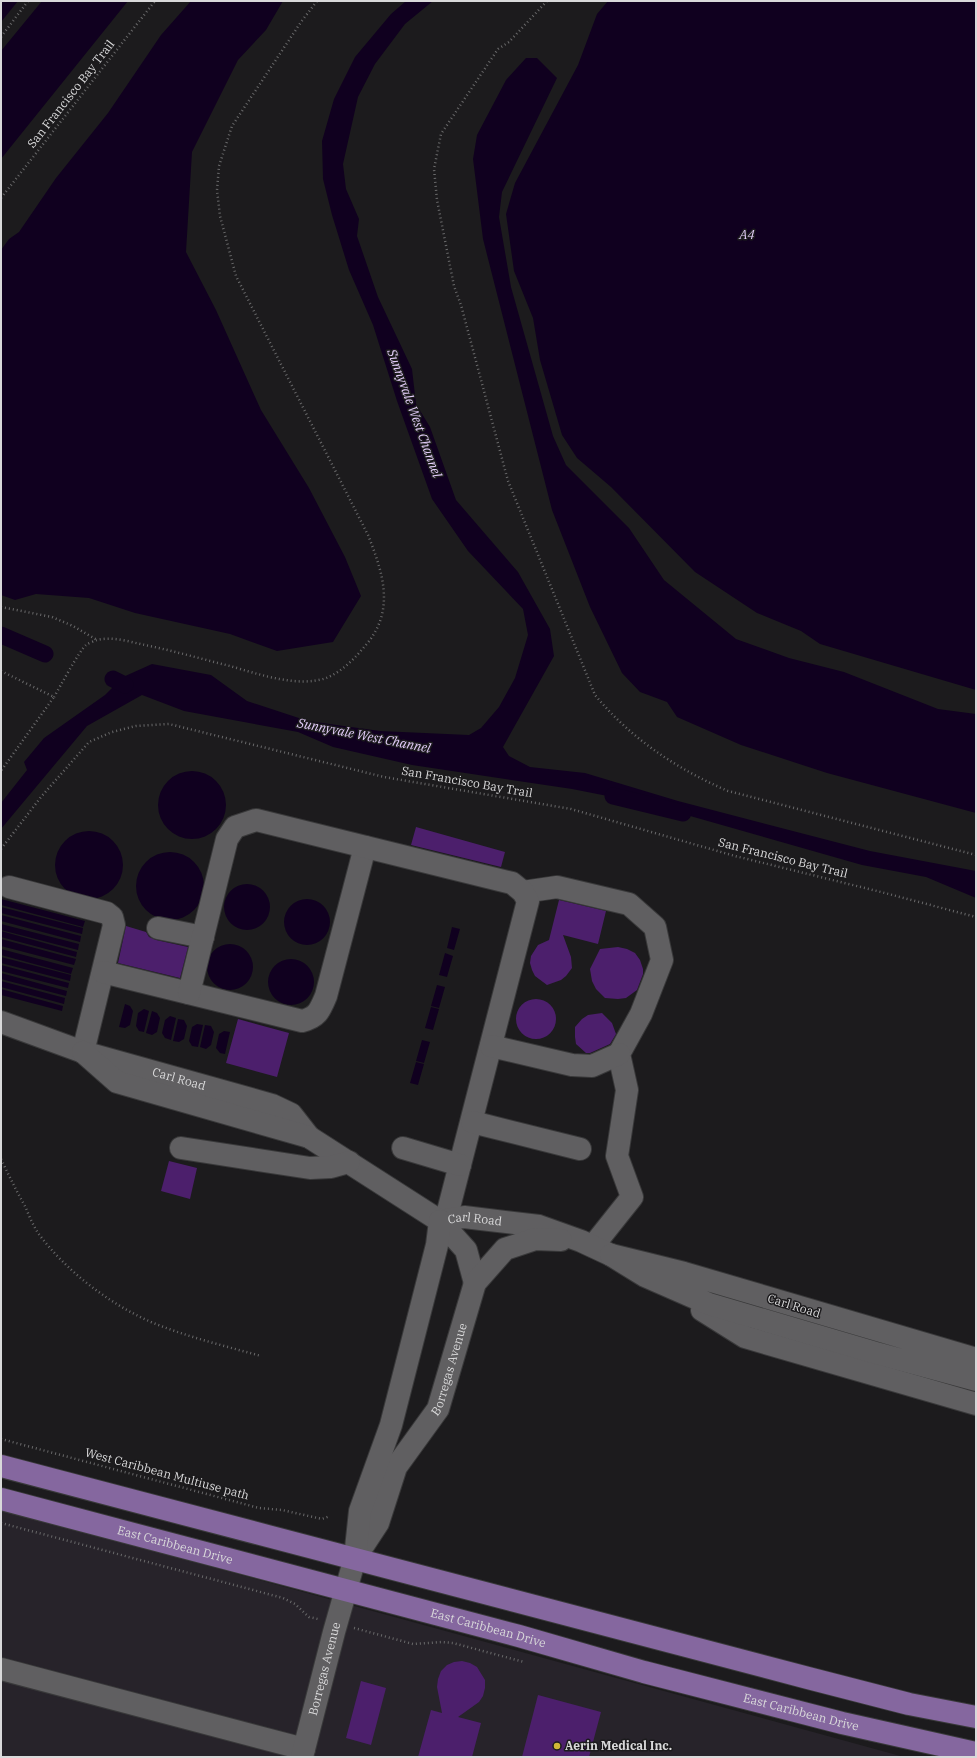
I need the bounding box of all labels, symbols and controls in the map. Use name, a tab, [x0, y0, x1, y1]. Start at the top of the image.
street label: San Francisco Bay Trail	[24, 36, 118, 151]
water label: A4	[738, 226, 755, 243]
water label: Sunnyvale West Channel	[383, 346, 446, 480]
water label: Sunnyvale West Channel	[295, 714, 432, 757]
street label: San Francisco Bay Trail	[400, 763, 534, 800]
street label: San Francisco Bay Trail	[717, 834, 850, 881]
street label: Carl Road	[151, 1064, 207, 1093]
street label: Carl Road	[447, 1209, 503, 1229]
street label: Carl Road	[766, 1290, 822, 1321]
street label: Borregas Avenue	[428, 1321, 470, 1418]
street label: West Caribbean Multiuse path	[83, 1444, 251, 1503]
street label: East Caribbean Drive	[116, 1522, 235, 1567]
street label: East Caribbean Drive	[429, 1605, 548, 1650]
street label: Borregas Avenue	[305, 1620, 343, 1717]
street label: East Caribbean Drive	[742, 1690, 860, 1734]
place label: Aerin Medical Inc.	[565, 1738, 672, 1753]
marker: Aerin Medical Inc.	[552, 1741, 562, 1751]

